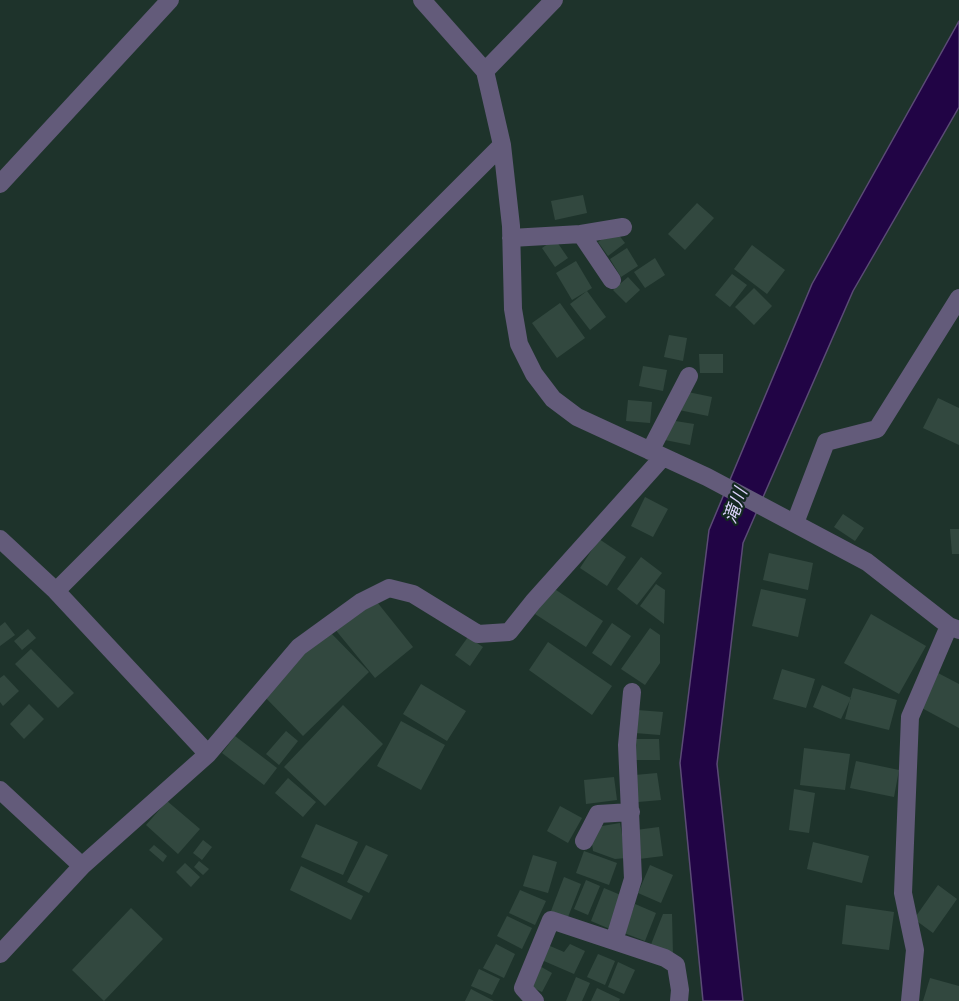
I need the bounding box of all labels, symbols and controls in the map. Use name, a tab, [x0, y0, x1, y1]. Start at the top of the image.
water label: 滝川	[720, 485, 752, 527]

